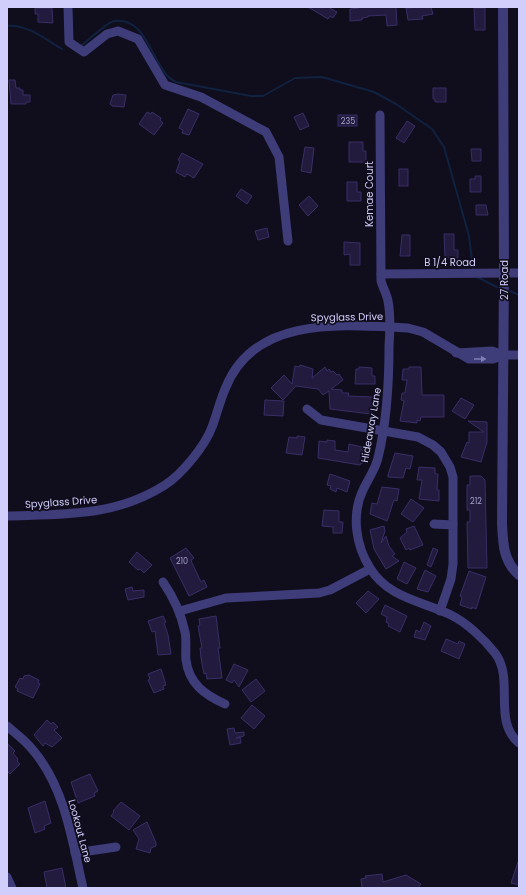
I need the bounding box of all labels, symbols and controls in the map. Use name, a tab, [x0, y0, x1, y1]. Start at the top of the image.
house number: 235	[341, 116, 355, 127]
street label: Kemae Court	[362, 161, 377, 227]
street label: B 1/4 Road	[424, 255, 476, 270]
street label: 27 Road	[497, 260, 512, 300]
street label: Spyglass Drive	[311, 309, 383, 325]
one-way arrow	[474, 356, 487, 362]
street label: Hideaway Lane	[357, 386, 385, 464]
street label: Spyglass Drive	[24, 492, 98, 512]
house number: 212	[470, 496, 482, 507]
house number: 210	[176, 556, 188, 567]
street label: Lookout Lane	[64, 798, 96, 864]

